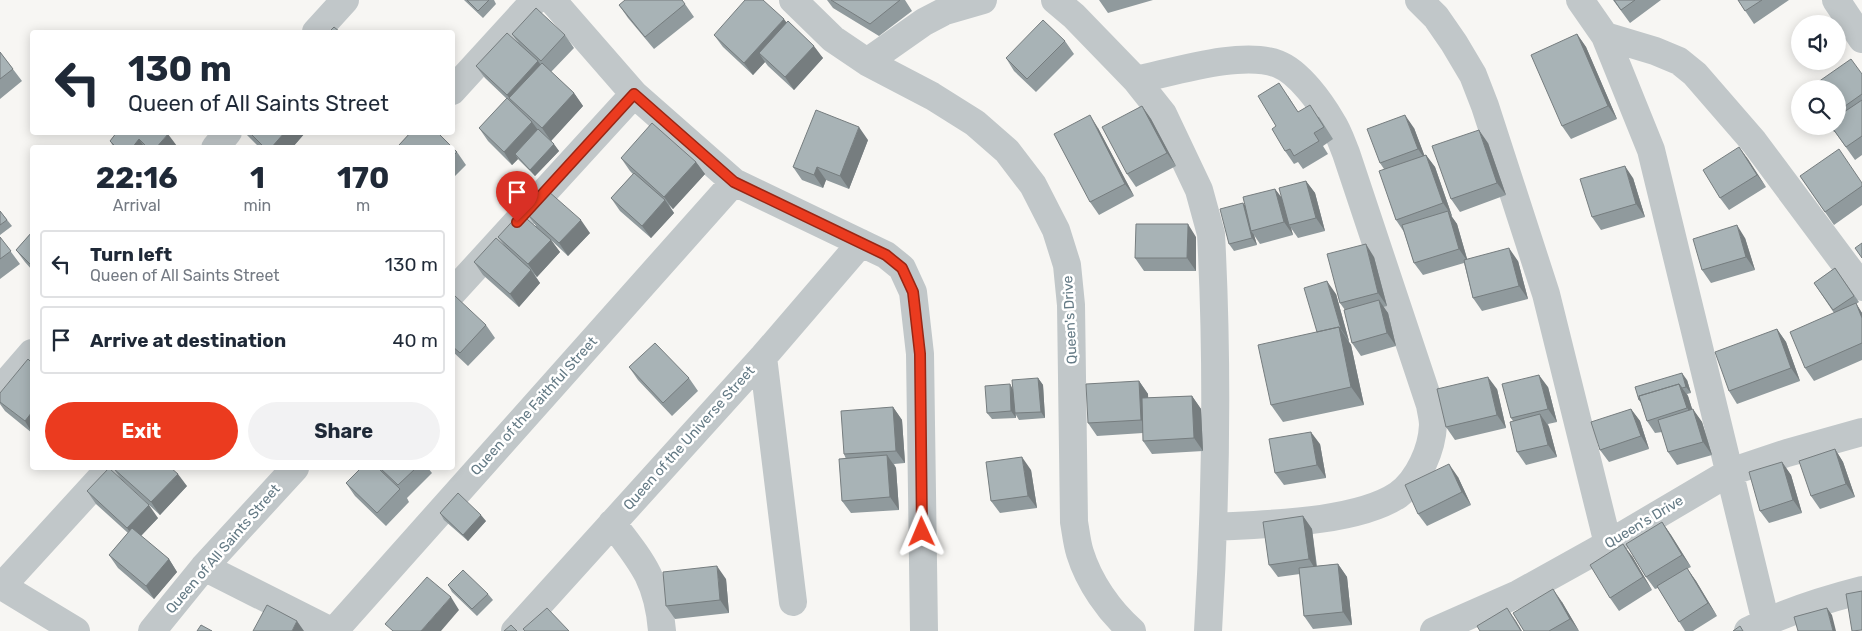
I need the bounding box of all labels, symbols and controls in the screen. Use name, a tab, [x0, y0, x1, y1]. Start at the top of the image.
map controls	[1791, 15, 1846, 135]
button: sound	[1791, 15, 1846, 70]
text: 130 m	[128, 48, 232, 90]
icon: left	[45, 50, 110, 115]
button: search	[1791, 80, 1846, 135]
text: Queen of All Saints Street	[128, 90, 389, 117]
text: 22:16	[96, 160, 178, 196]
text: 1	[250, 160, 265, 196]
text: 170	[337, 160, 389, 196]
pin	[496, 171, 538, 222]
icon: arrive	[503, 178, 531, 206]
text: Arrival	[113, 196, 161, 215]
text: min	[243, 196, 271, 215]
text: m	[356, 196, 370, 215]
text: Turn left	[90, 243, 172, 266]
icon: left	[47, 250, 75, 278]
text: 130 m	[385, 253, 438, 276]
text: Queen of All Saints Street	[90, 266, 280, 285]
street label: Queen's Drive	[1059, 275, 1081, 365]
icon: arrive	[47, 326, 75, 354]
text: Arrive at destination	[90, 329, 286, 352]
text: 40 m	[393, 329, 438, 352]
street label: Queen of the Faithful Street	[467, 333, 601, 479]
street label: Queen of the Universe Street	[620, 362, 759, 514]
button: Exit	[45, 402, 238, 460]
button: Share	[248, 402, 440, 460]
street label: Queen of All Saints Street	[162, 480, 284, 617]
street label: Queen's Drive	[1602, 492, 1687, 552]
position arrow	[895, 505, 947, 557]

